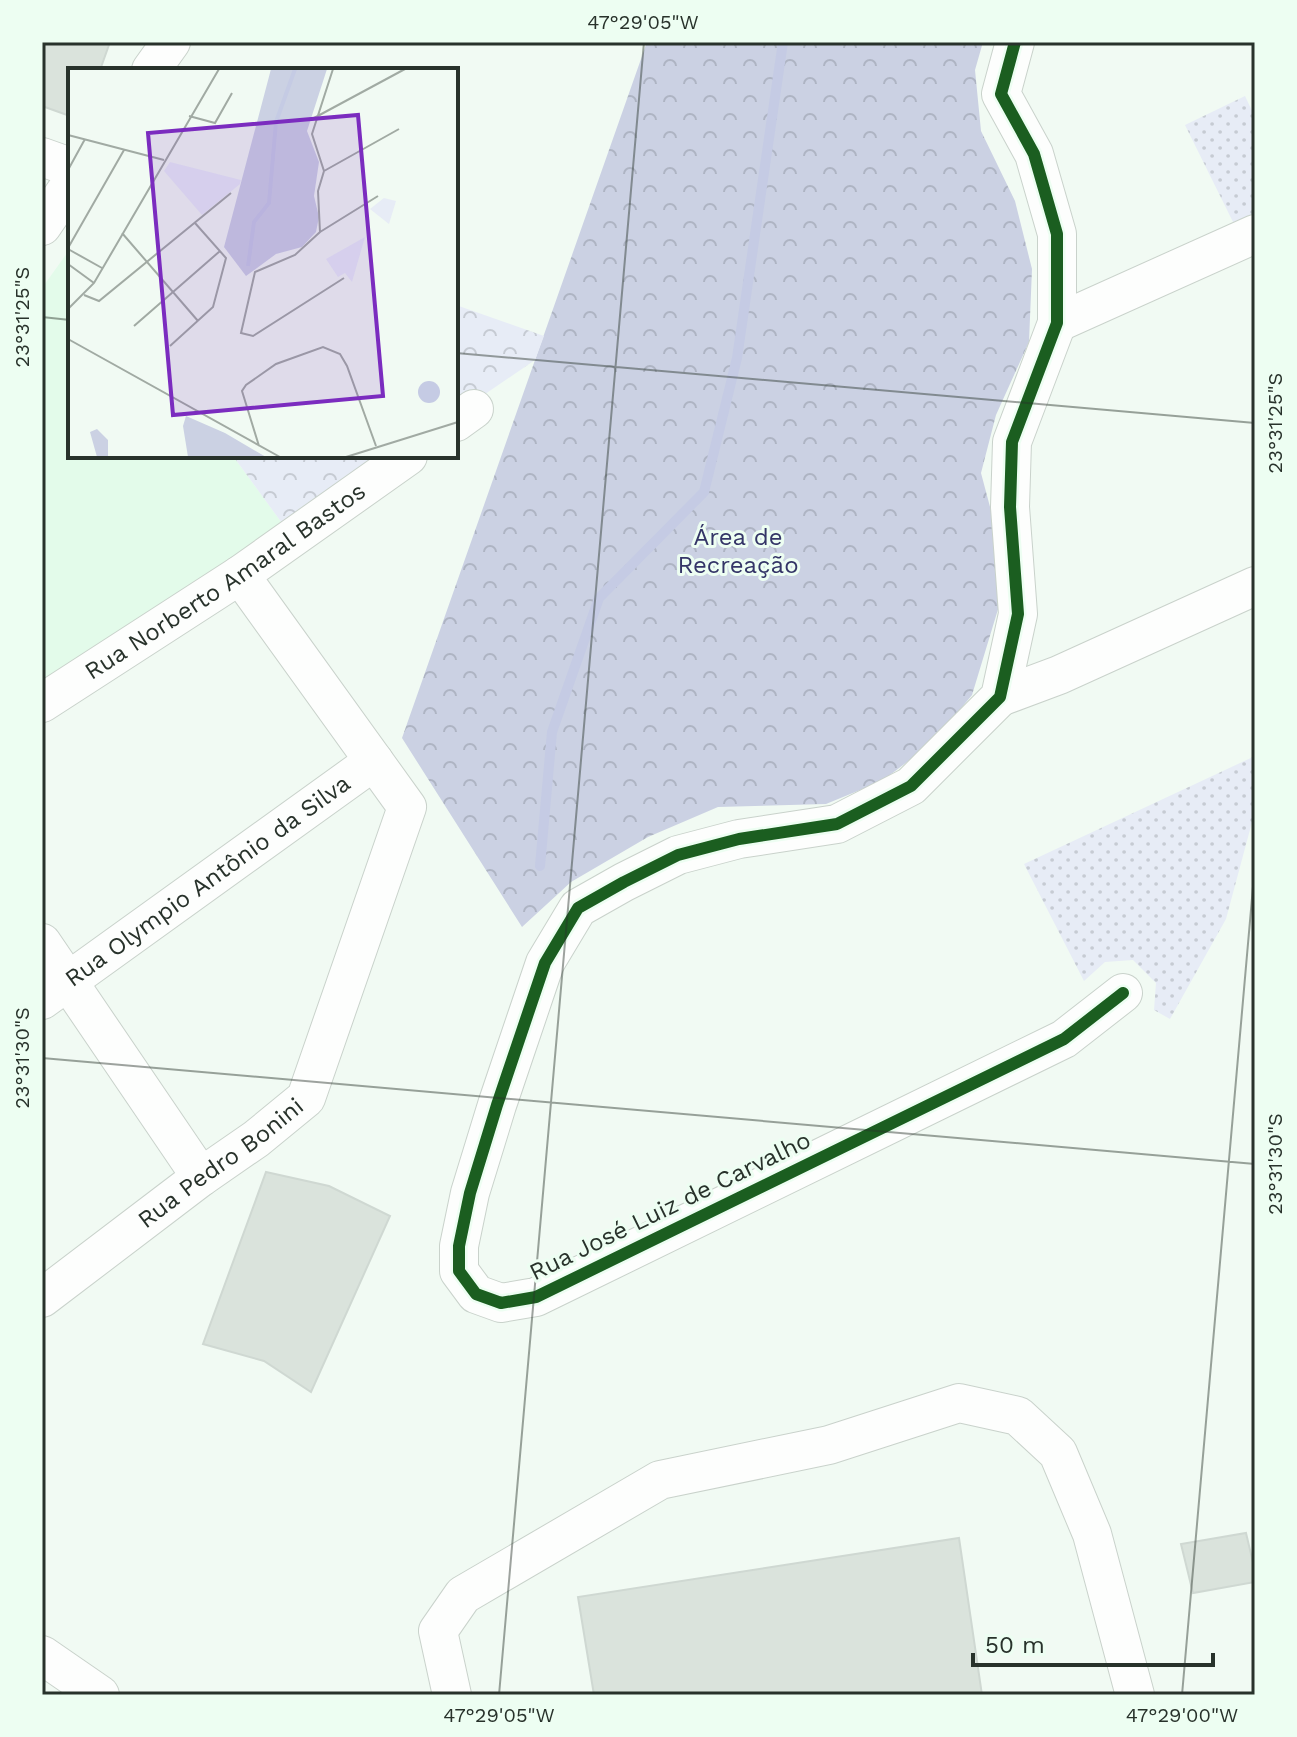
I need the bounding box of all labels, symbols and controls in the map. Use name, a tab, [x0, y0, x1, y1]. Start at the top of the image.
text: 47°29'05"W	[587, 10, 699, 34]
inset map	[68, 68, 458, 458]
text: 23°31'25"S	[10, 267, 34, 367]
text: 23°31'25"S	[1263, 373, 1287, 473]
street label: Rua Norberto Amaral Bastos	[80, 477, 371, 686]
park label: Área de Recreação	[677, 523, 799, 579]
street label: Rua Olympio Antônio da Silva	[60, 769, 355, 993]
text: 23°31'30"S	[10, 1007, 34, 1109]
street label: Rua Pedro Bonini	[132, 1092, 309, 1234]
text: 23°31'30"S	[1263, 1113, 1287, 1215]
street label: Rua José Luiz de Carvalho	[525, 1126, 815, 1286]
scale bar	[973, 1617, 1213, 1667]
text: 50 m	[985, 1631, 1045, 1659]
text: 47°29'05"W	[443, 1703, 555, 1727]
text: 47°29'00"W	[1126, 1703, 1238, 1727]

